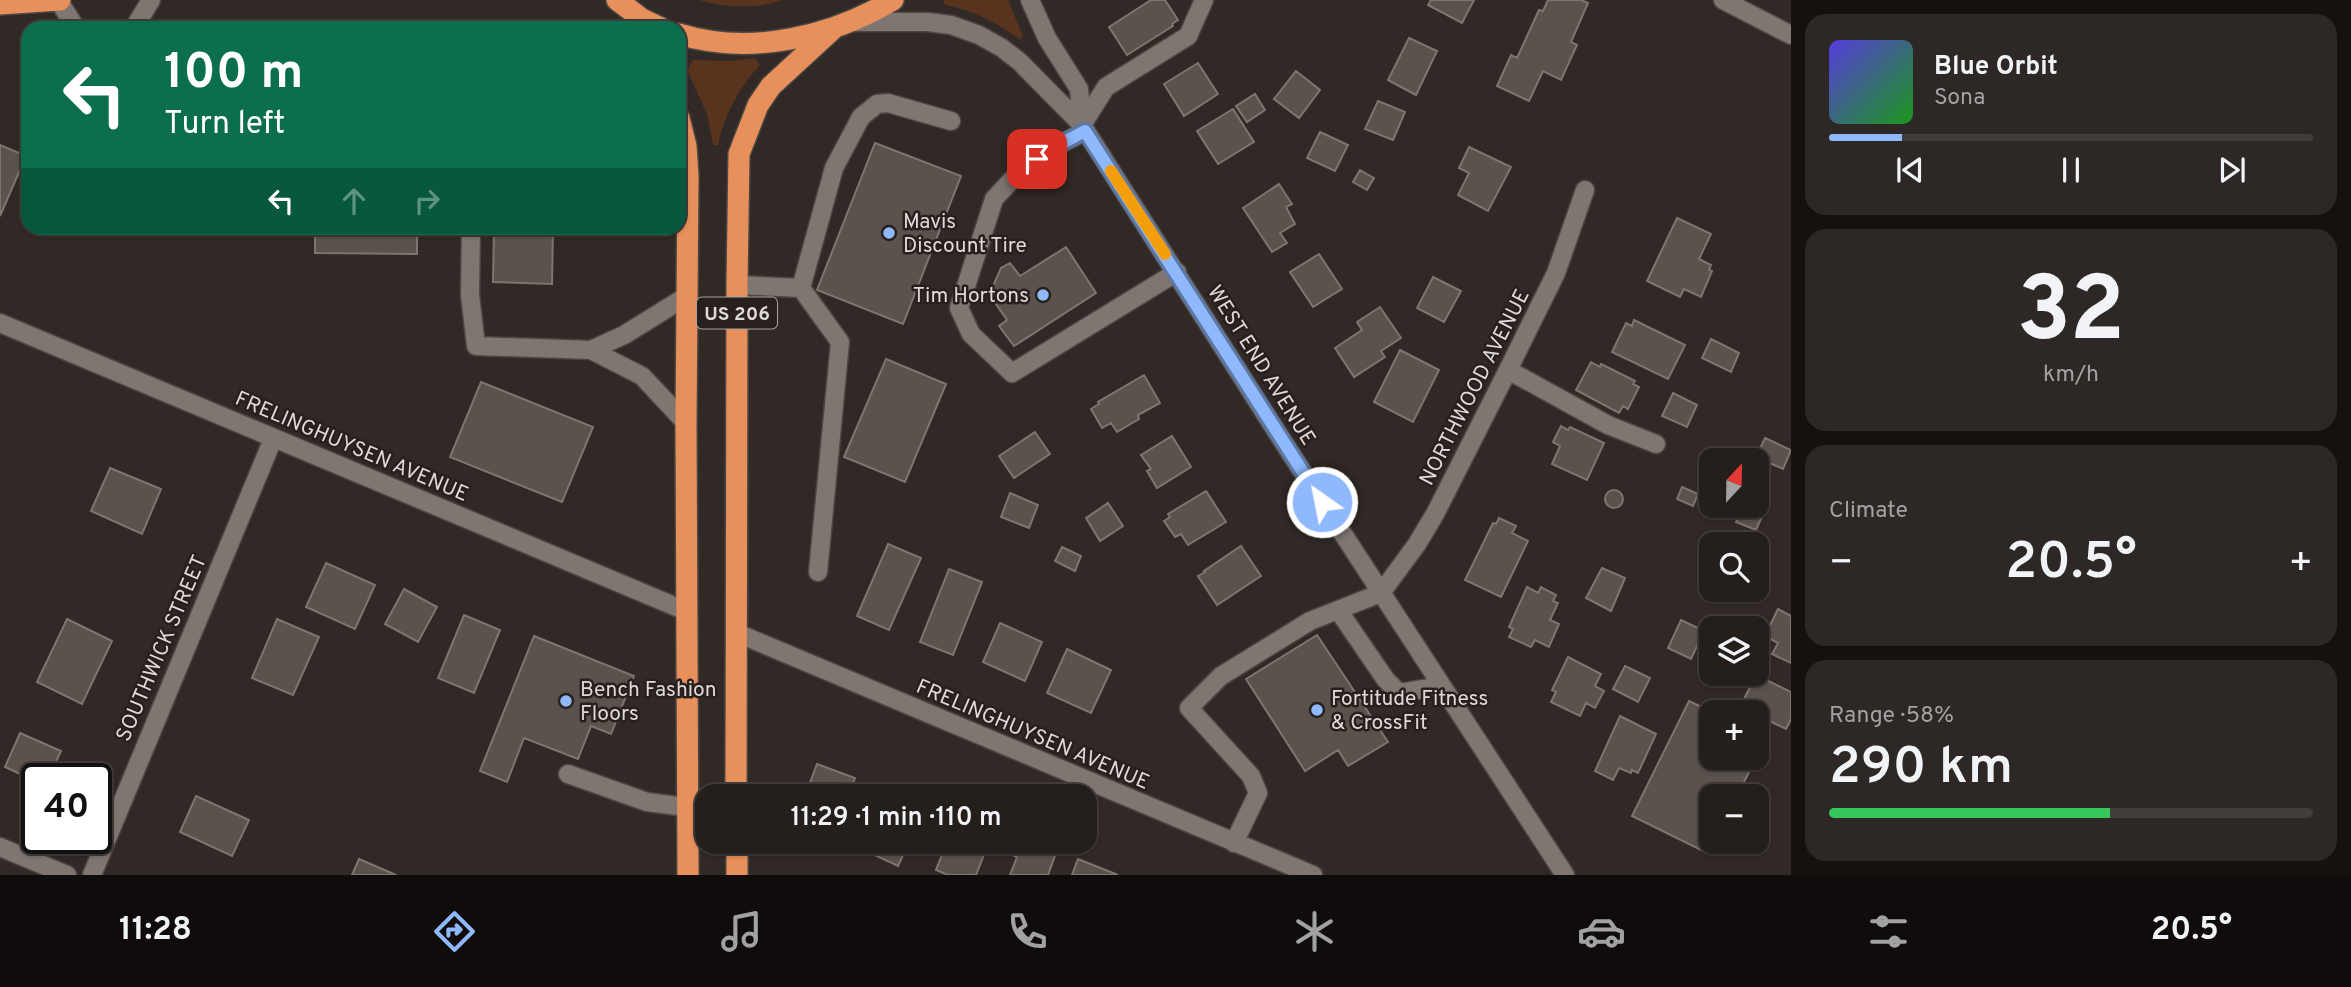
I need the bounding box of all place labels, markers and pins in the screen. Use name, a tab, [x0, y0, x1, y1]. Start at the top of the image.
pin	[1007, 129, 1067, 189]
place label: Mavis Discount Tire	[903, 209, 1027, 260]
marker: Mavis Discount Tire	[881, 225, 897, 241]
place label: Tim Hortons	[913, 283, 1029, 310]
marker: Tim Hortons	[1035, 287, 1051, 303]
place label: Bench Fashion Floors	[580, 677, 716, 728]
place label: Fortitude Fitness & CrossFit	[1331, 686, 1488, 737]
marker: Bench Fashion Floors	[558, 693, 574, 709]
marker: Fortitude Fitness & CrossFit	[1309, 702, 1325, 718]

